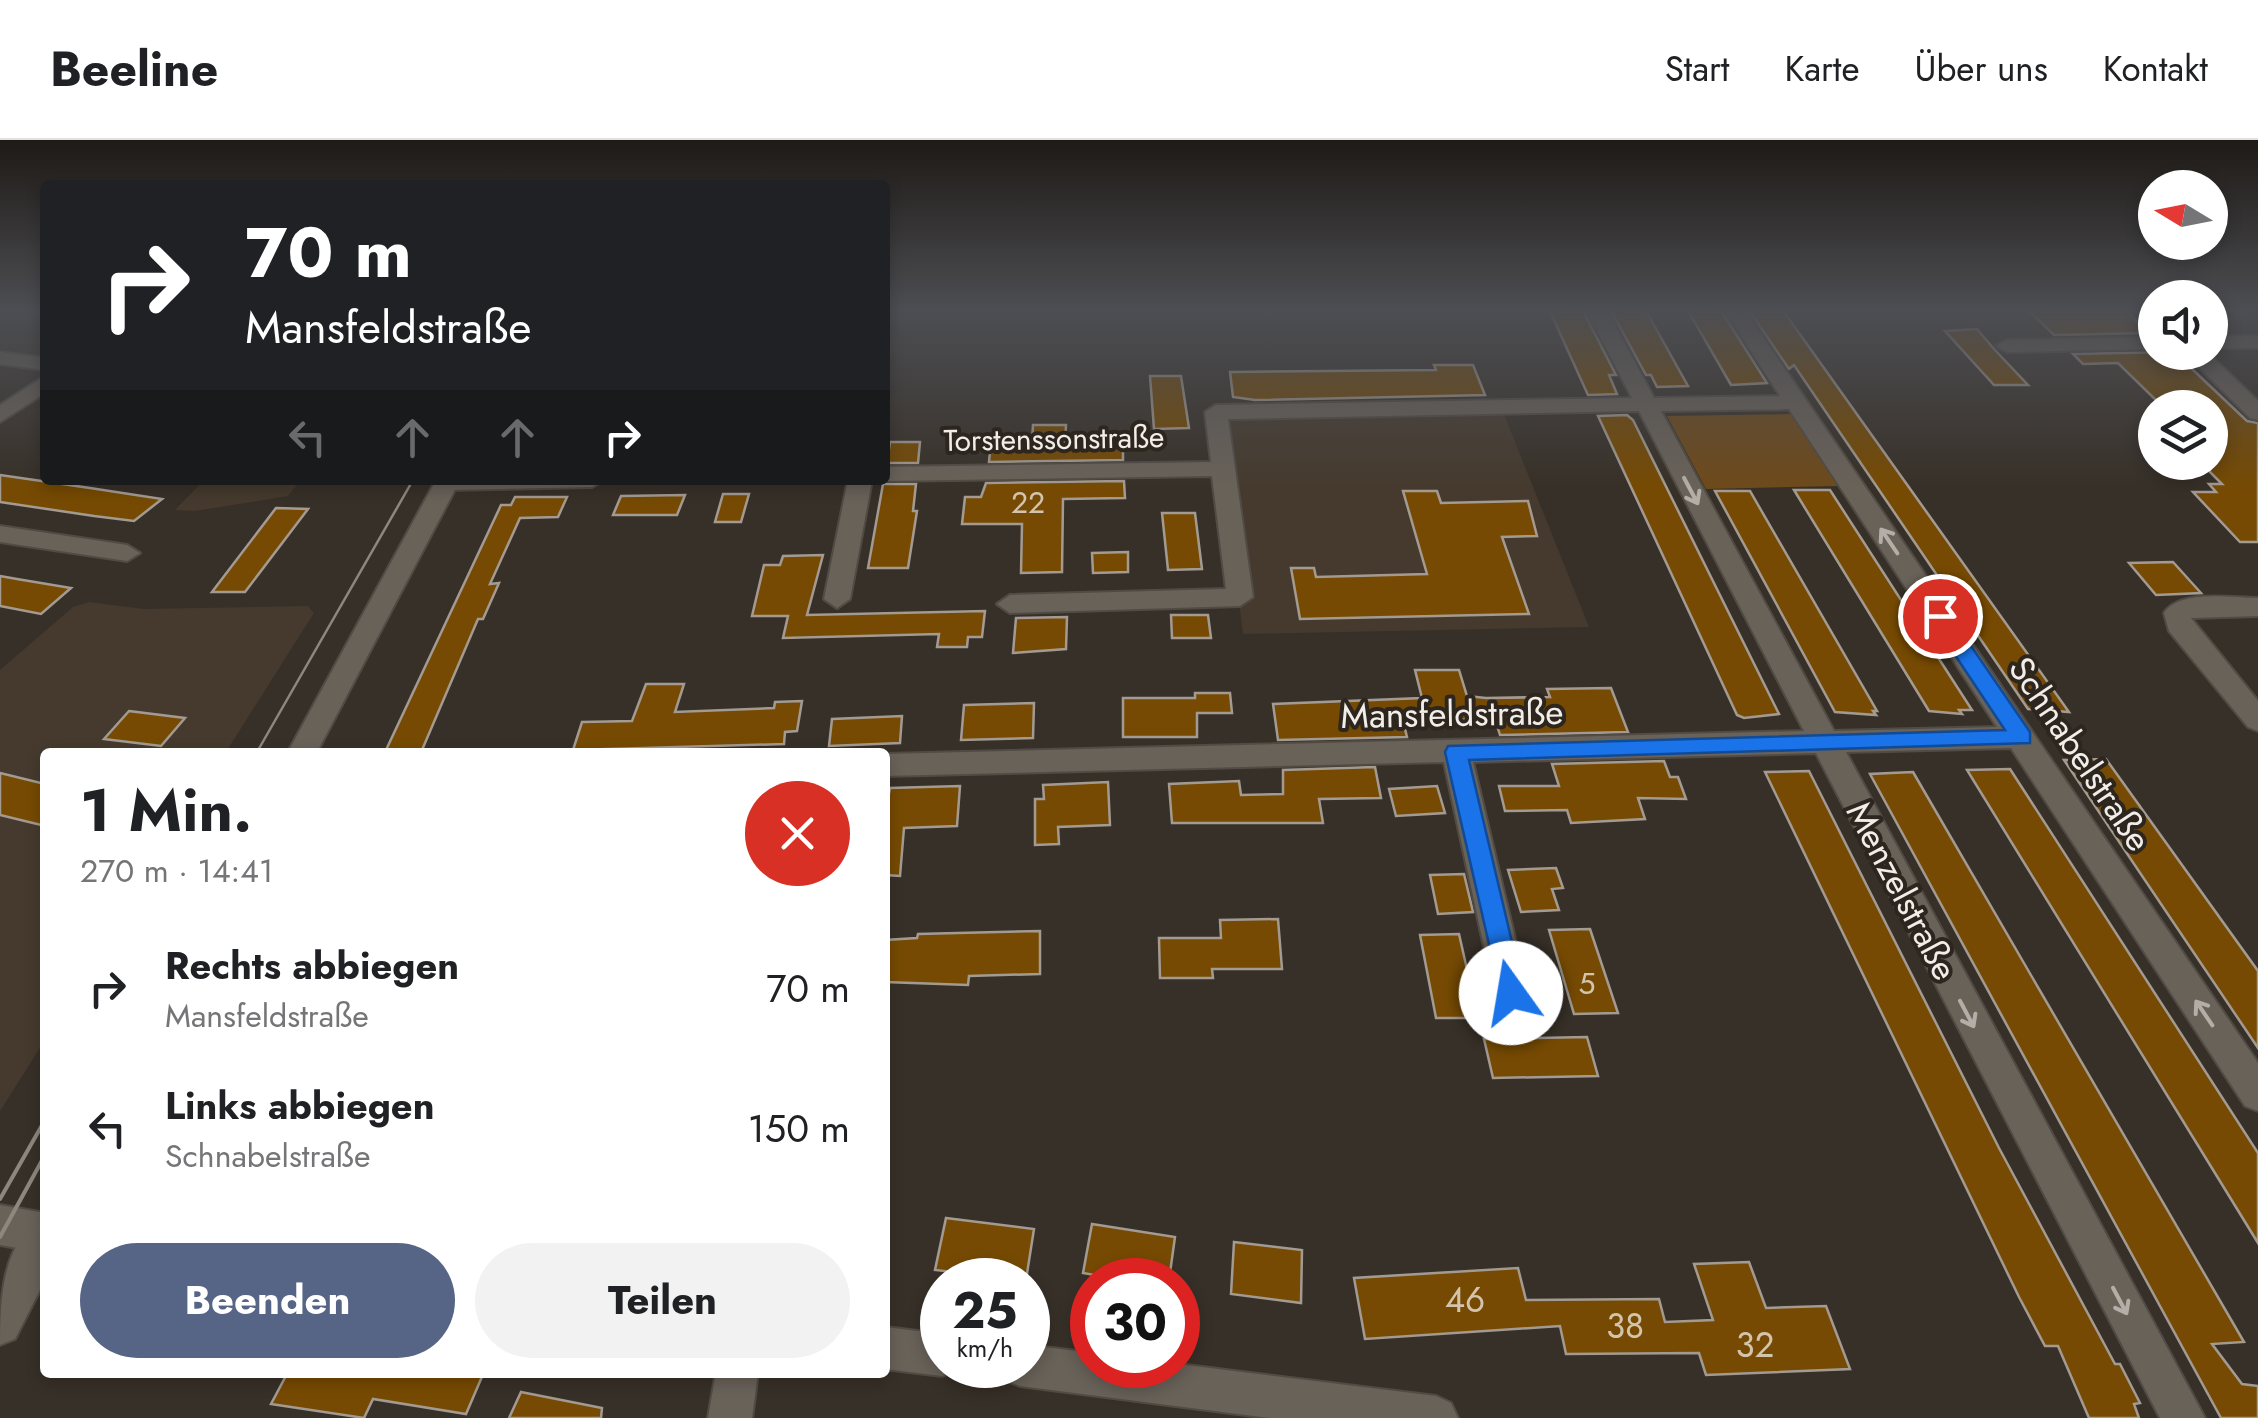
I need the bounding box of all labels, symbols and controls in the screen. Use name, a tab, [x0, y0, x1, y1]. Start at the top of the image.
text: Beeline	[50, 35, 218, 104]
text: Start	[1665, 44, 1729, 94]
text: Karte	[1784, 44, 1860, 94]
text: Über uns	[1915, 44, 2048, 94]
text: Kontakt	[2103, 44, 2208, 94]
north arrow	[2138, 170, 2228, 260]
map controls	[2138, 170, 2228, 480]
text: 70 m	[245, 202, 412, 303]
icon: right	[80, 220, 210, 350]
button: sound	[2138, 280, 2228, 370]
text: Mansfeldstraße	[245, 295, 532, 360]
button: layers	[2138, 390, 2228, 480]
icon: left	[280, 410, 335, 465]
icon: ahead	[385, 410, 440, 465]
icon: ahead	[490, 410, 545, 465]
icon: right	[595, 410, 650, 465]
street label: Torstenssonstraße	[943, 415, 1165, 462]
one-way arrow	[1682, 475, 1701, 505]
house number: 22	[1011, 481, 1045, 524]
one-way arrow	[1879, 527, 1900, 555]
pin	[1898, 574, 1983, 659]
icon: arrive	[1913, 589, 1968, 644]
street label: Schnabelstraße	[1996, 647, 2164, 861]
street label: Mansfeldstraße	[1340, 687, 1564, 741]
text: 1 Min.	[80, 767, 252, 854]
button: close	[745, 781, 850, 886]
street label: Menzelstraße	[1834, 793, 1970, 989]
text: 270 m · 14:41	[80, 848, 273, 894]
text: Rechts abbiegen	[165, 938, 459, 993]
position arrow	[1459, 941, 1563, 1045]
icon: right	[80, 961, 135, 1016]
text: 70 m	[766, 961, 850, 1016]
house number: 5	[1579, 962, 1595, 1005]
text: Mansfeldstraße	[165, 993, 369, 1039]
one-way arrow	[1958, 999, 1978, 1029]
one-way arrow	[2194, 999, 2215, 1027]
text: Links abbiegen	[165, 1078, 435, 1133]
icon: left	[80, 1101, 135, 1156]
text: 150 m	[748, 1101, 850, 1156]
text: Schnabelstraße	[165, 1133, 370, 1179]
button: Beenden	[80, 1243, 455, 1358]
button: Teilen	[475, 1243, 850, 1358]
speed limit sign: 30	[1070, 1258, 1200, 1388]
text: 25	[952, 1274, 1018, 1347]
house number: 46	[1445, 1275, 1485, 1325]
one-way arrow	[2111, 1285, 2130, 1315]
house number: 38	[1606, 1301, 1644, 1351]
house number: 32	[1735, 1320, 1775, 1370]
text: km/h	[957, 1330, 1013, 1366]

